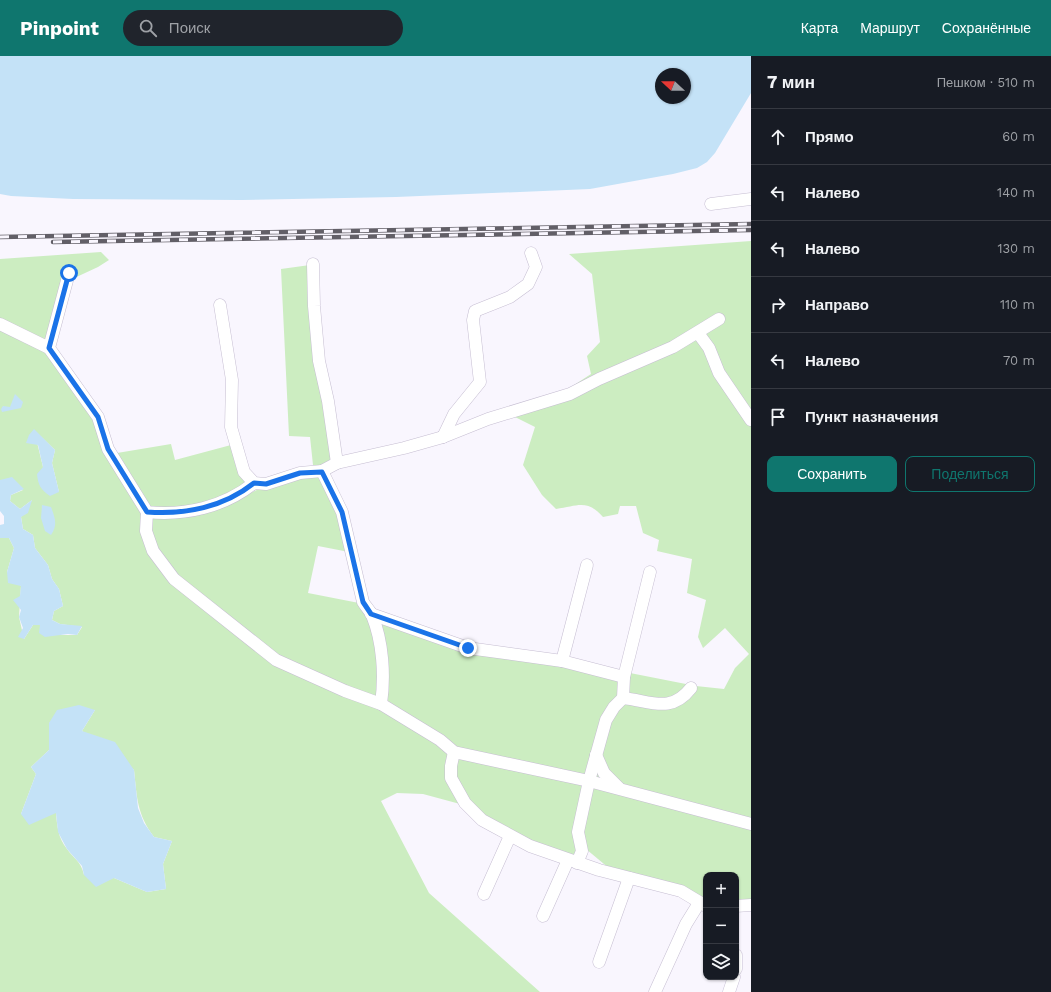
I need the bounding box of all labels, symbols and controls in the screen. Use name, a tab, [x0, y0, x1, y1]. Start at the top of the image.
search box	[123, 10, 403, 46]
text: Pinpoint	[20, 17, 99, 40]
icon: search	[137, 17, 159, 39]
text: Поиск	[169, 19, 210, 37]
text: Карта	[801, 20, 838, 36]
text: Маршрут	[860, 20, 920, 36]
text: Сохранённые	[942, 20, 1031, 36]
north arrow	[655, 68, 691, 104]
text: 7 мин	[767, 72, 815, 92]
text: Пешком · 510 m	[937, 75, 1035, 90]
icon: ahead	[767, 126, 789, 148]
text: Прямо	[805, 128, 854, 146]
text: 60 m	[1002, 129, 1035, 144]
icon: left	[767, 182, 789, 204]
text: Налево	[805, 184, 860, 202]
text: 140 m	[997, 185, 1035, 200]
icon: left	[767, 238, 789, 260]
text: Налево	[805, 240, 860, 258]
text: 130 m	[997, 241, 1035, 256]
route start	[60, 264, 78, 282]
icon: right	[767, 294, 789, 316]
text: Направо	[805, 296, 869, 314]
text: 110 m	[1000, 297, 1035, 312]
icon: left	[767, 350, 789, 372]
text: Налево	[805, 352, 860, 370]
text: 70 m	[1003, 353, 1035, 368]
icon: arrive	[767, 406, 789, 428]
text: Пункт назначения	[805, 408, 938, 426]
button: Сохранить	[767, 456, 897, 492]
button: Поделиться	[905, 456, 1035, 492]
route end	[459, 639, 477, 657]
map controls	[703, 872, 739, 980]
button: +	[703, 872, 739, 908]
button: −	[703, 908, 739, 944]
button: layers	[703, 944, 739, 980]

